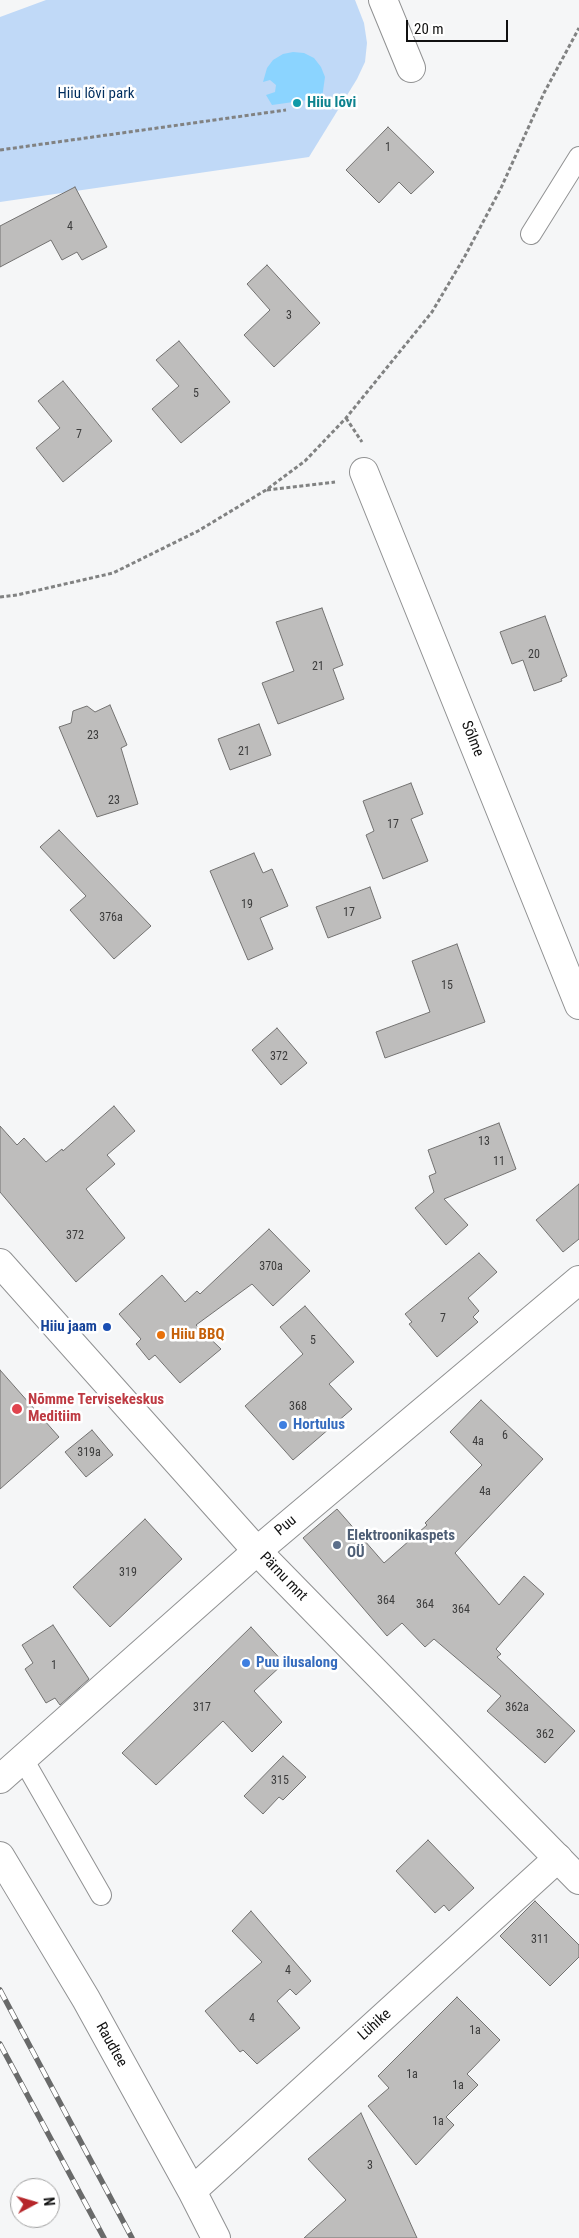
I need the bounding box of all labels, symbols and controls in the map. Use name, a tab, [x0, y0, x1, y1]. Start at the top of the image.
scale bar	[409, 10, 512, 42]
text: 20 m	[414, 20, 444, 38]
park label: Hiiu lõvi park	[58, 85, 134, 103]
place label: Hiiu lõvi	[307, 94, 356, 112]
marker: Hiiu lõvi	[291, 97, 303, 109]
house number: 1	[385, 141, 391, 155]
house number: 4	[67, 220, 73, 234]
house number: 3	[286, 309, 292, 323]
house number: 5	[193, 387, 199, 401]
house number: 7	[76, 428, 82, 442]
house number: 20	[528, 648, 540, 662]
house number: 21	[312, 660, 324, 674]
street label: Sõlme	[457, 718, 487, 760]
house number: 23	[87, 729, 99, 743]
house number: 21	[238, 745, 250, 759]
house number: 23	[108, 794, 120, 808]
house number: 17	[387, 818, 399, 832]
house number: 19	[241, 898, 253, 912]
house number: 17	[343, 906, 355, 920]
house number: 376a	[99, 911, 123, 925]
house number: 15	[441, 979, 453, 993]
house number: 372	[270, 1050, 288, 1064]
house number: 13	[478, 1135, 490, 1149]
house number: 11	[493, 1155, 505, 1169]
house number: 372	[66, 1229, 84, 1243]
house number: 370a	[259, 1260, 283, 1274]
house number: 7	[440, 1312, 446, 1326]
place label: Hiiu jaam	[40, 1318, 97, 1336]
marker: Hiiu jaam	[101, 1321, 113, 1333]
place label: Hiiu BBQ	[171, 1326, 224, 1344]
marker: Hiiu BBQ	[155, 1329, 167, 1341]
house number: 5	[310, 1334, 316, 1348]
place label: Nõmme Tervisekeskus Meditiim	[28, 1391, 164, 1426]
house number: 368	[289, 1400, 307, 1414]
marker: Nõmme Tervisekeskus Meditiim	[10, 1402, 24, 1416]
place label: Hortulus	[293, 1416, 345, 1434]
marker: Hortulus	[277, 1419, 289, 1431]
house number: 6	[502, 1429, 508, 1443]
house number: 4a	[472, 1435, 484, 1449]
house number: 319a	[77, 1446, 101, 1460]
house number: 4a	[479, 1485, 491, 1499]
street label: Puu	[271, 1512, 301, 1540]
place label: Elektroonikaspets OÜ	[347, 1527, 455, 1562]
marker: Elektroonikaspets OÜ	[331, 1539, 343, 1551]
street label: Pärnu mnt	[255, 1549, 311, 1605]
house number: 319	[119, 1566, 137, 1580]
house number: 364	[377, 1594, 395, 1608]
house number: 364	[416, 1598, 434, 1612]
house number: 364	[452, 1603, 470, 1617]
place label: Puu ilusalong	[256, 1654, 338, 1672]
marker: Puu ilusalong	[240, 1657, 252, 1669]
house number: 1	[51, 1659, 57, 1673]
house number: 317	[193, 1701, 211, 1715]
house number: 362a	[505, 1701, 529, 1715]
house number: 362	[536, 1728, 554, 1742]
house number: 315	[271, 1774, 289, 1788]
house number: 311	[531, 1933, 549, 1947]
house number: 4	[285, 1964, 291, 1978]
street label: Lühike	[355, 2005, 395, 2045]
house number: 4	[249, 2012, 255, 2026]
street label: Raudtee	[91, 2019, 131, 2071]
house number: 1a	[469, 2024, 481, 2038]
house number: 1a	[406, 2068, 418, 2082]
house number: 1a	[452, 2079, 464, 2093]
house number: 1a	[432, 2115, 444, 2129]
house number: 3	[367, 2159, 373, 2173]
north arrow	[10, 2178, 60, 2228]
text: N	[41, 2196, 57, 2207]

